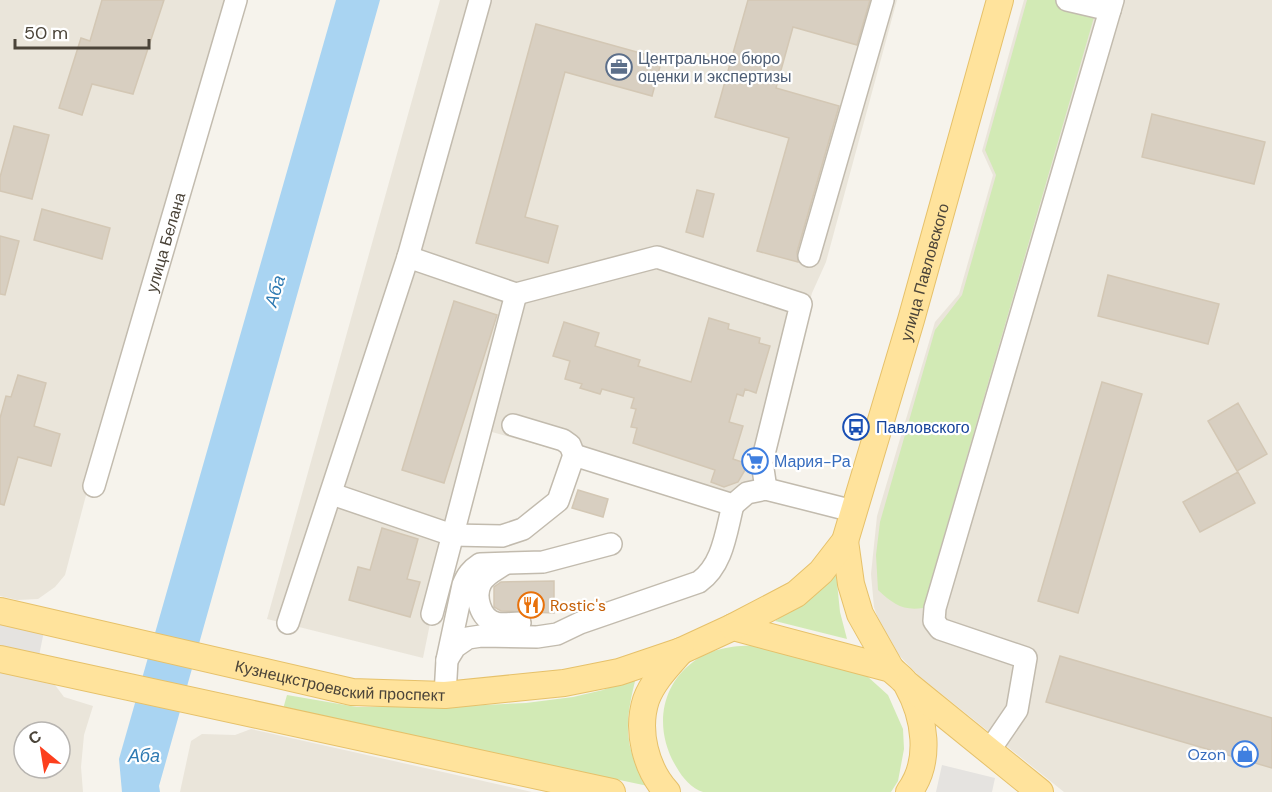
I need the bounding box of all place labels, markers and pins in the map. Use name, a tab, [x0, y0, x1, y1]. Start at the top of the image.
place label: Центральное бюро оценки и экспертизы	[638, 48, 792, 87]
office icon: Центральное бюро оценки и экспертизы	[604, 52, 634, 82]
bus stop icon: Павловского	[841, 412, 871, 442]
place label: Павловского	[876, 417, 970, 438]
supermarket icon: Мария-Ра	[740, 446, 770, 476]
place label: Мария-Ра	[774, 451, 851, 472]
restaurant icon: Rostic's	[516, 590, 546, 620]
place label: Rostic's	[550, 595, 606, 616]
shop icon: Ozon	[1230, 739, 1260, 769]
place label: Ozon	[1188, 744, 1226, 765]

